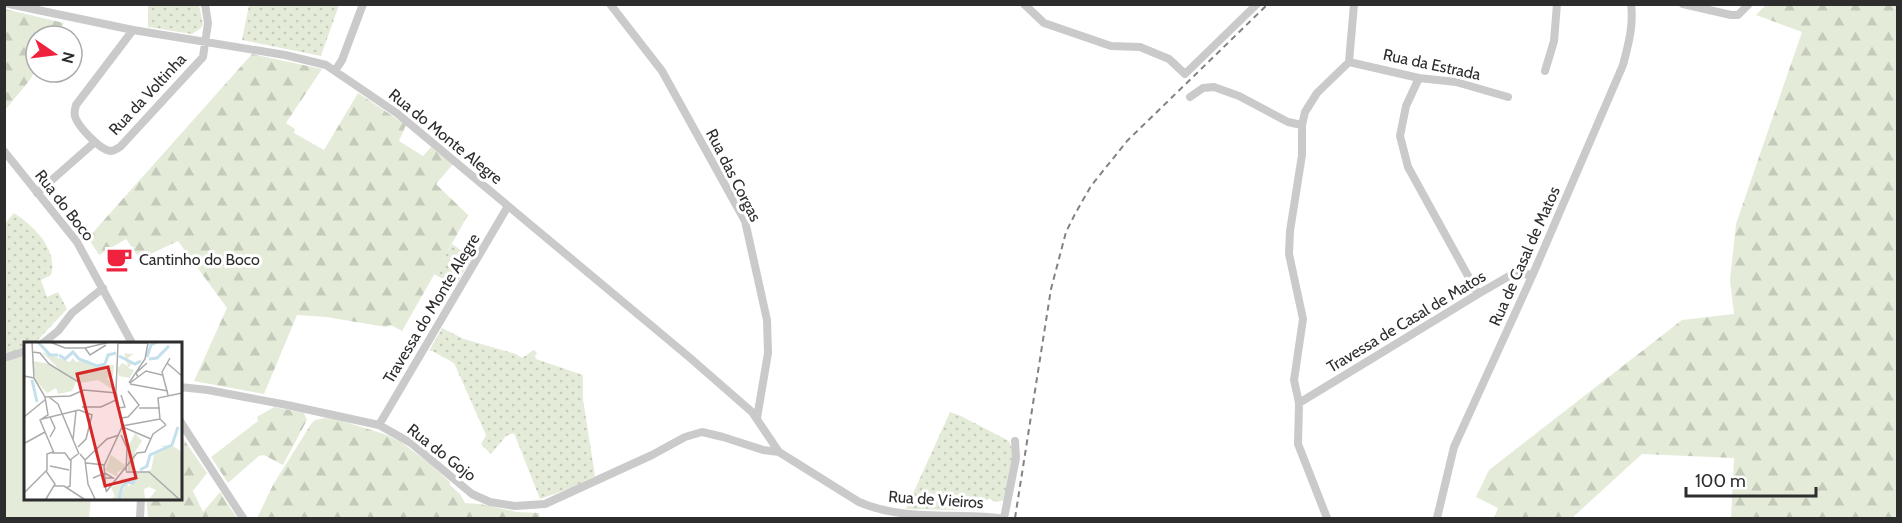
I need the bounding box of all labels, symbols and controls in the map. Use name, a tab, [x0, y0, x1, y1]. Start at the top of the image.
north arrow	[24, 24, 84, 84]
street label: Rua da Estrada	[1381, 45, 1483, 84]
street label: Rua da Voltinha	[105, 49, 190, 139]
text: N	[57, 50, 79, 65]
street label: Rua do Monte Alegre	[385, 85, 506, 188]
street label: Rua das Corgas	[702, 126, 765, 225]
street label: Rua do Boco	[31, 166, 98, 245]
street label: Rua de Casal de Matos	[1485, 183, 1564, 329]
street label: Travessa do Monte Alegre	[379, 230, 484, 387]
cafe icon: Cantinho do Boco	[104, 244, 134, 274]
place label: Cantinho do Boco	[139, 250, 260, 269]
street label: Travessa de Casal de Matos	[1324, 266, 1489, 376]
inset map	[24, 342, 182, 499]
street label: Rua do Gojo	[404, 420, 480, 485]
scale bar	[1686, 460, 1816, 498]
text: 100 m	[1695, 470, 1746, 492]
street label: Rua de Vieiros	[888, 487, 985, 512]

